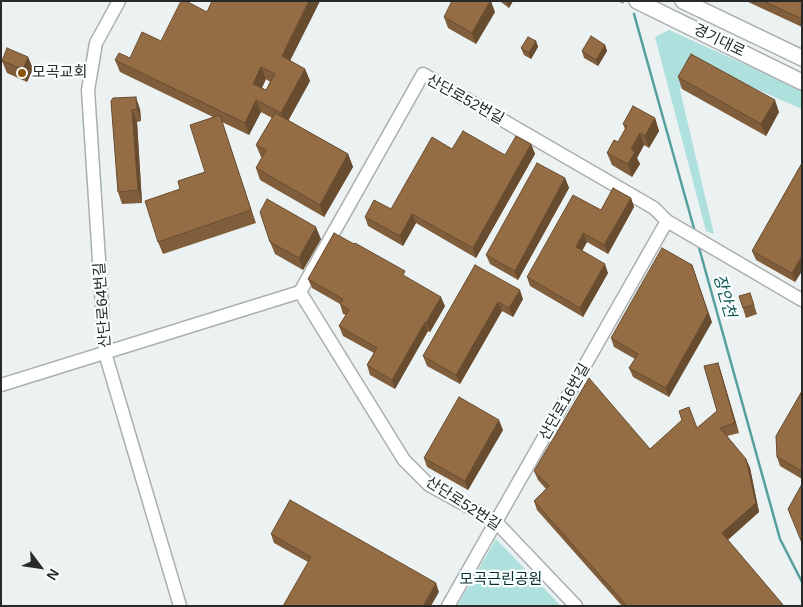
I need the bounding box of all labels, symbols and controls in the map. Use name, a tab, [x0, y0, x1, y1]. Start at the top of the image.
street label: 경기대로	[690, 21, 748, 61]
place label: 모곡교회	[32, 64, 87, 82]
marker: 모곡교회	[16, 67, 28, 79]
street label: 산단로52번길	[423, 71, 507, 129]
street label: 산단로64번길	[91, 262, 115, 348]
water label: 장안천	[709, 272, 739, 320]
street label: 산단로16번길	[536, 360, 594, 444]
street label: 산단로52번길	[422, 473, 504, 535]
north arrow	[15, 542, 65, 592]
text: N	[43, 566, 62, 583]
park label: 모곡근린공원	[460, 571, 542, 589]

